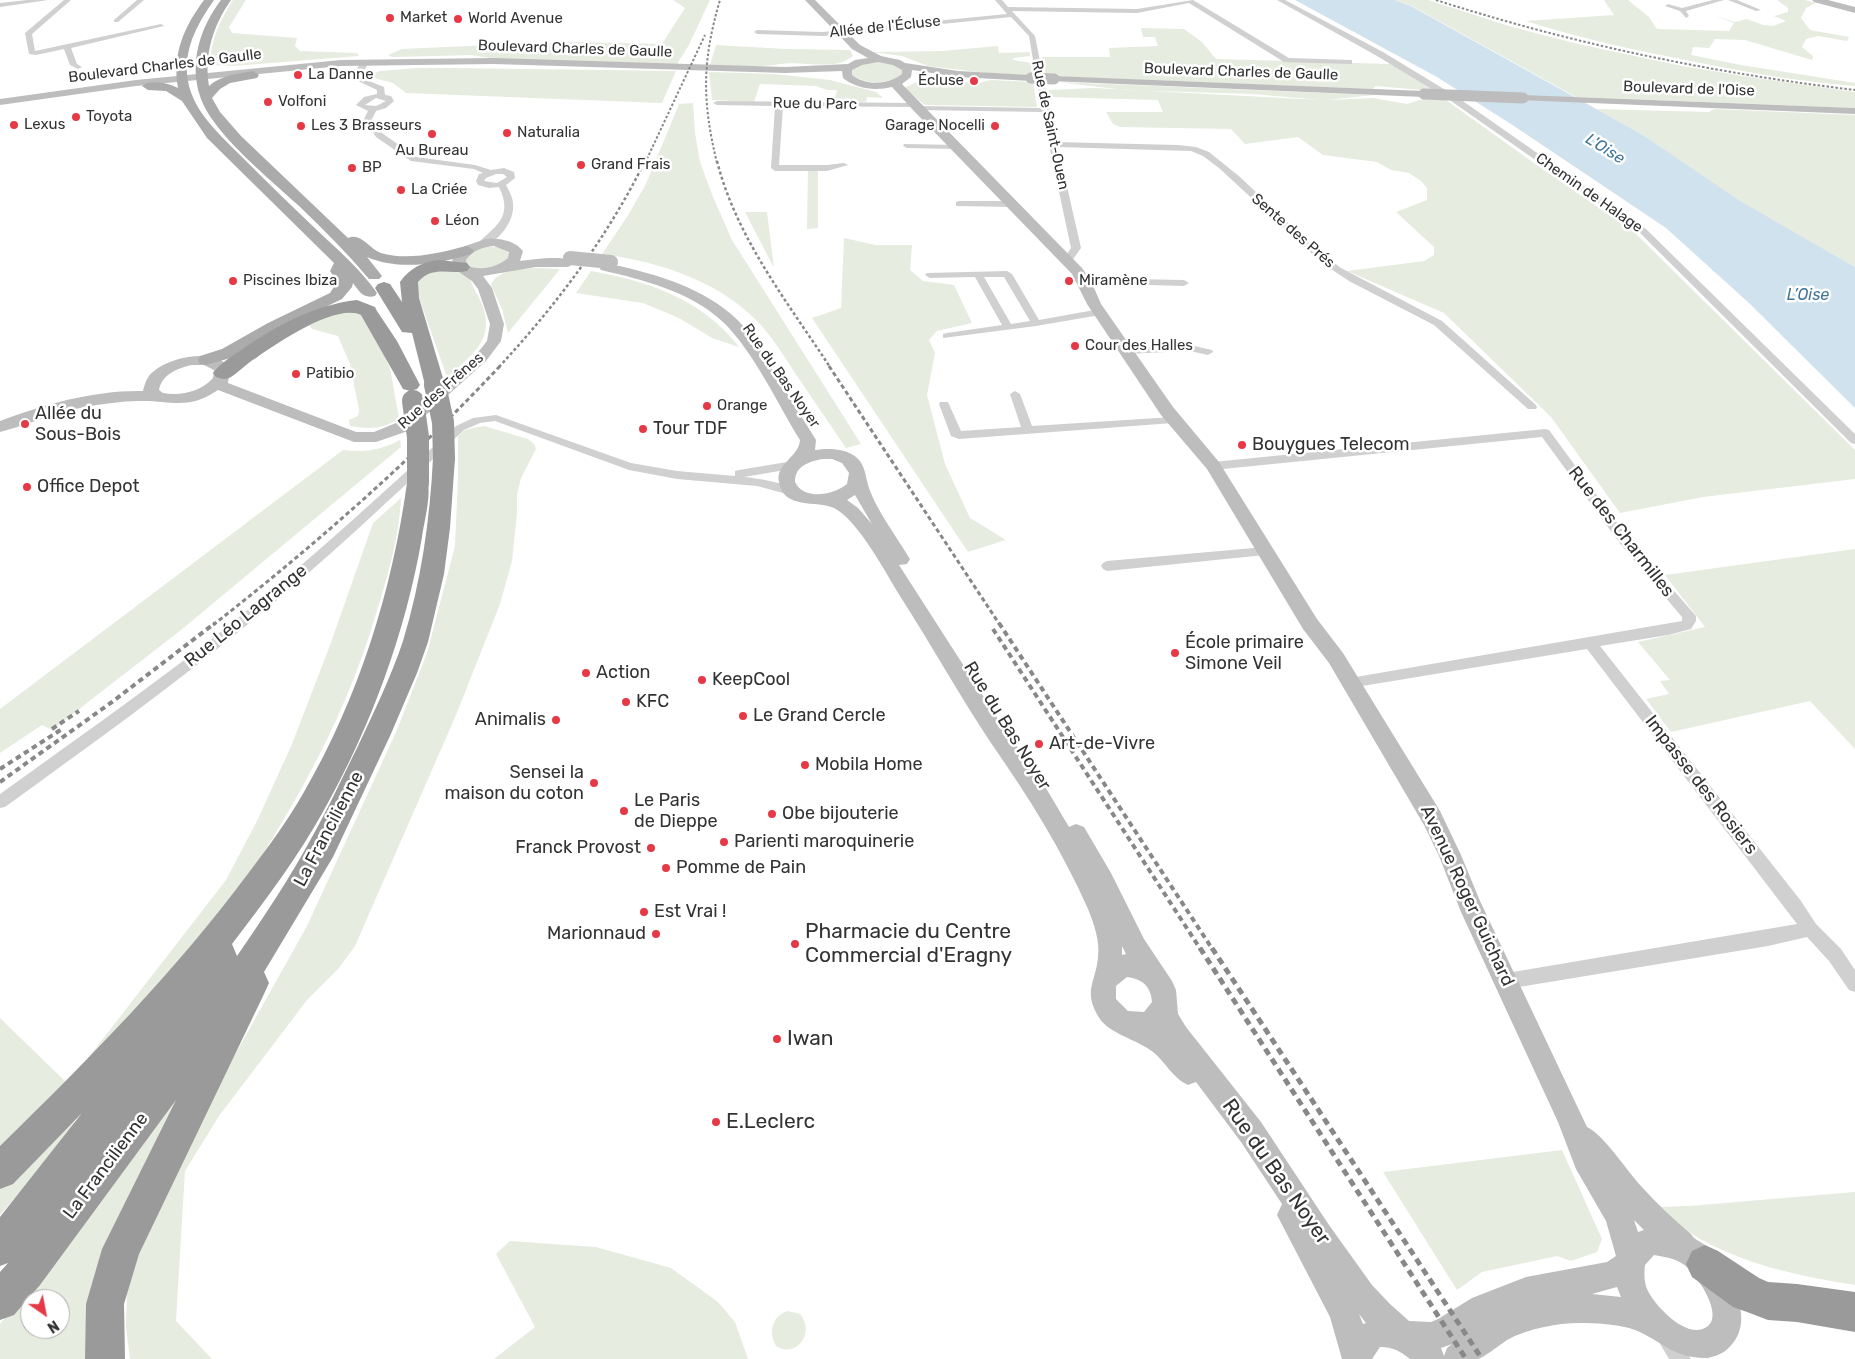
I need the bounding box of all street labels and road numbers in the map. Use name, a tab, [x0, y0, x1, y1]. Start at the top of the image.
street label: Allée de l'Écluse	[828, 12, 942, 42]
street label: Boulevard Charles de Gaulle	[477, 37, 673, 61]
street label: Boulevard Charles de Gaulle	[67, 45, 263, 87]
street label: Rue de Saint-Ouen	[1027, 59, 1073, 191]
street label: Boulevard Charles de Gaulle	[1143, 60, 1339, 84]
street label: Boulevard de l'Oise	[1623, 78, 1755, 100]
street label: Rue du Parc	[773, 94, 857, 114]
street label: Chemin de Halage	[1532, 149, 1646, 237]
street label: Sente des Prés	[1248, 190, 1338, 272]
street label: Rue du Bas Noyer	[738, 320, 824, 432]
street label: Rue des Frênes	[395, 349, 487, 433]
street label: Rue des Charmilles	[1563, 462, 1679, 602]
street label: Rue Léo Lagrange	[181, 560, 311, 672]
street label: Rue du Bas Noyer	[959, 658, 1055, 794]
street label: Impasse des Rosiers	[1640, 711, 1762, 859]
street label: La Francilienne	[290, 768, 368, 890]
street label: Avenue Roger Guichard	[1416, 802, 1518, 990]
street label: Rue du Bas Noyer	[1216, 1094, 1336, 1250]
street label: La Francilienne	[59, 1109, 153, 1223]

